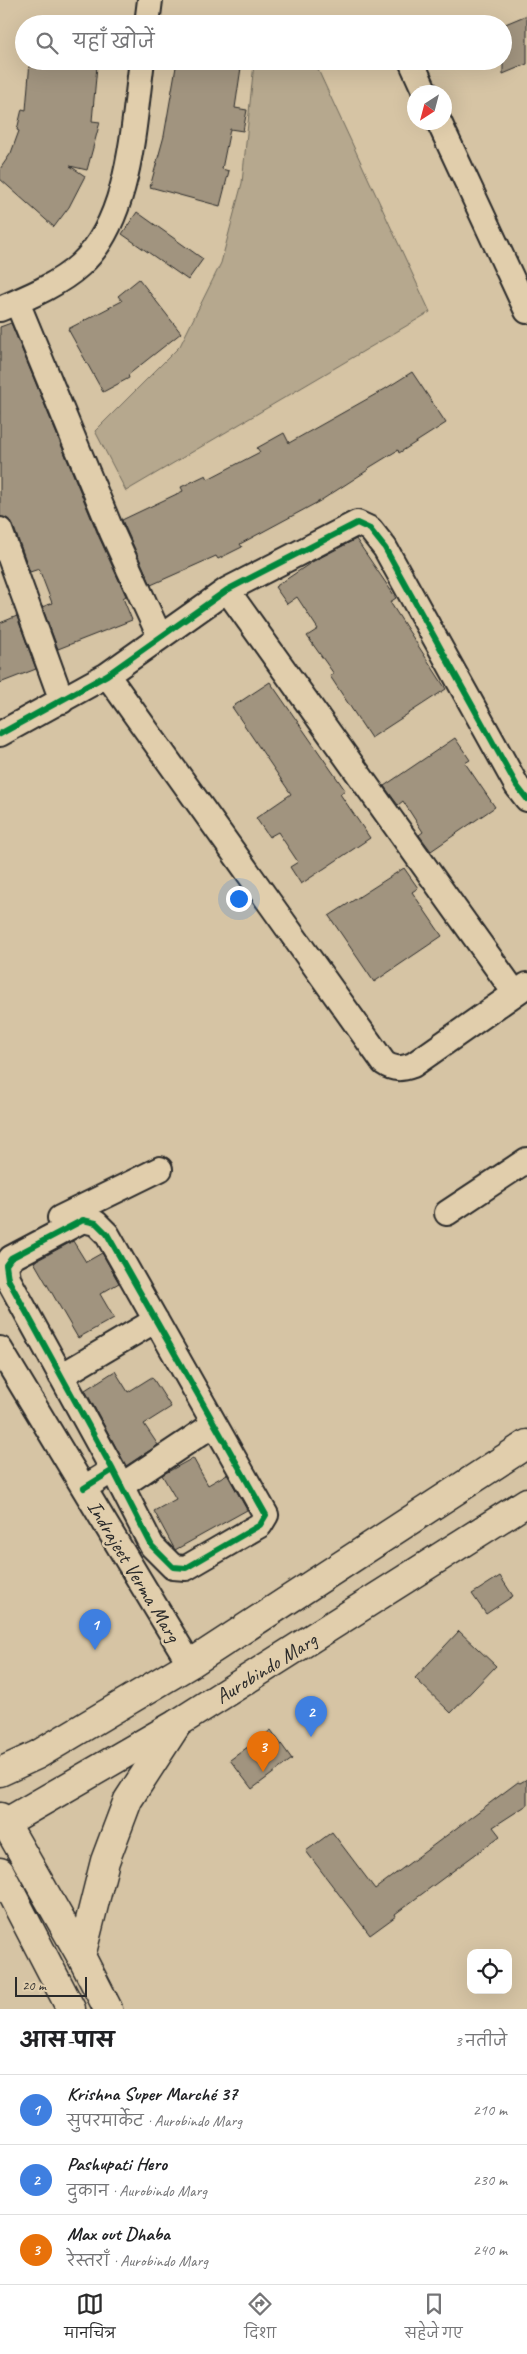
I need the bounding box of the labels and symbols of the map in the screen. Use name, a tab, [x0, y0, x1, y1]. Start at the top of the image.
north arrow	[407, 85, 452, 130]
your location	[226, 886, 252, 912]
street label: Indrajeet Verma Marg	[81, 1495, 187, 1648]
pin: 1	[79, 1609, 111, 1650]
street label: Aurobindo Marg	[210, 1626, 323, 1709]
pin: 2	[295, 1696, 327, 1737]
pin: 3	[247, 1731, 279, 1772]
scale bar	[15, 1974, 88, 1997]

